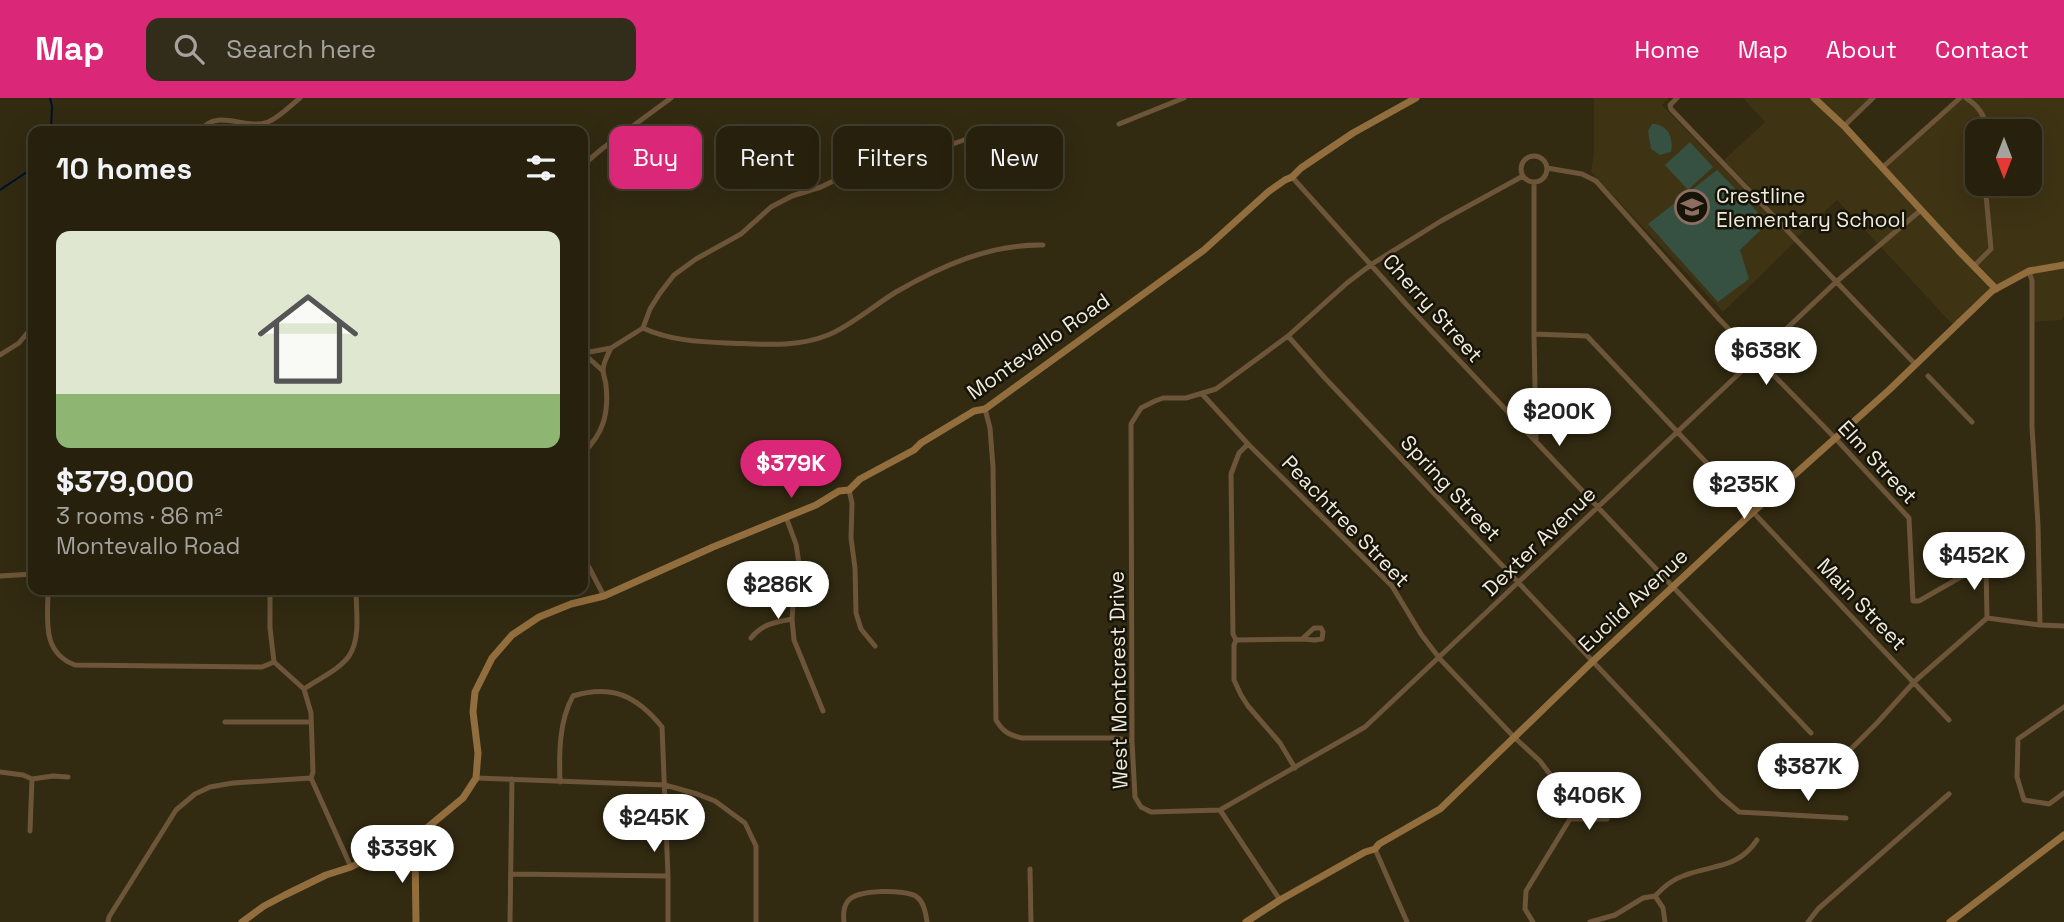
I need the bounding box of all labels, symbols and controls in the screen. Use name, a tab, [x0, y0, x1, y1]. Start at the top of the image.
search box	[146, 18, 636, 81]
text: Map	[35, 28, 104, 70]
icon: search	[170, 30, 208, 68]
text: Search here	[226, 32, 376, 66]
text: Home	[1634, 34, 1700, 65]
text: Map	[1738, 34, 1788, 65]
text: About	[1826, 34, 1897, 65]
text: Contact	[1935, 34, 2029, 65]
north arrow	[1965, 119, 2042, 196]
map controls	[1965, 119, 2042, 196]
chip: Buy	[609, 126, 702, 189]
chip: Rent	[716, 126, 819, 189]
chip: Filters	[833, 126, 952, 189]
chip: New	[966, 126, 1063, 189]
text: 10 homes	[56, 149, 192, 188]
icon: filters	[522, 149, 560, 187]
place label: Crestline Elementary School	[1716, 182, 1906, 233]
school or university icon: Crestline Elementary School	[1673, 188, 1711, 226]
street label: Cherry Street	[1377, 248, 1489, 368]
icon: home	[245, 276, 371, 402]
street label: Montevallo Road	[961, 287, 1115, 405]
pin: $638K	[1717, 328, 1815, 387]
text: $638K	[1731, 335, 1801, 365]
pin: $200K	[1510, 388, 1608, 448]
text: $200K	[1523, 396, 1595, 426]
street label: Elm Street	[1832, 415, 1924, 509]
street label: Spring Street	[1395, 429, 1507, 547]
pin: $379K	[742, 440, 840, 500]
text: $379K	[756, 448, 826, 478]
street label: Peachtree Street	[1276, 449, 1416, 593]
text: $379,000	[56, 462, 194, 501]
pin: $235K	[1695, 462, 1793, 521]
text: $235K	[1709, 469, 1779, 499]
street label: Dexter Avenue	[1477, 480, 1601, 602]
text: 3 rooms · 86 m²	[56, 501, 223, 531]
text: Montevallo Road	[56, 531, 240, 561]
pin: $452K	[1925, 532, 2023, 592]
text: $452K	[1939, 540, 2009, 570]
street label: Euclid Avenue	[1572, 542, 1694, 658]
street label: Main Street	[1811, 552, 1913, 656]
pin: $286K	[729, 561, 827, 621]
text: $286K	[743, 569, 813, 599]
street label: West Montcrest Drive	[1103, 571, 1133, 789]
pin: $387K	[1759, 744, 1857, 803]
text: $387K	[1774, 751, 1842, 781]
pin: $406K	[1540, 772, 1638, 832]
text: $406K	[1553, 780, 1625, 810]
pin: $245K	[605, 794, 703, 854]
text: $245K	[619, 802, 689, 832]
pin: $339K	[353, 826, 451, 885]
text: $339K	[367, 833, 437, 863]

